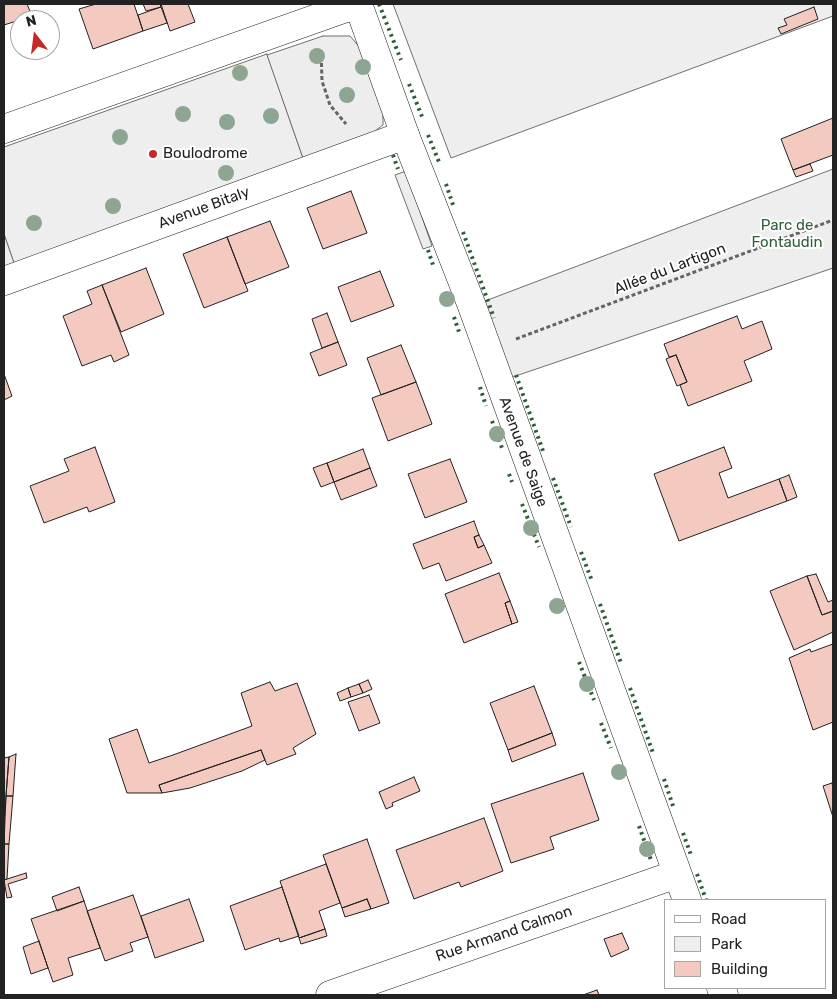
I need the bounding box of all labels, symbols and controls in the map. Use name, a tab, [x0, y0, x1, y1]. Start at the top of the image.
north arrow	[10, 10, 60, 60]
text: N	[24, 11, 38, 31]
place label: Boulodrome	[163, 145, 248, 163]
marker: Boulodrome	[147, 148, 159, 160]
street label: Avenue Bitaly	[156, 183, 252, 233]
park label: Parc de Fontaudin	[751, 217, 823, 252]
street label: Allée du Lartigon	[612, 239, 728, 299]
street label: Avenue de Saige	[495, 395, 551, 509]
legend	[664, 899, 827, 989]
street label: Rue Armand Calmon	[433, 902, 575, 966]
text: Road	[711, 910, 747, 928]
text: Park	[711, 935, 742, 953]
text: Building	[711, 960, 768, 978]

